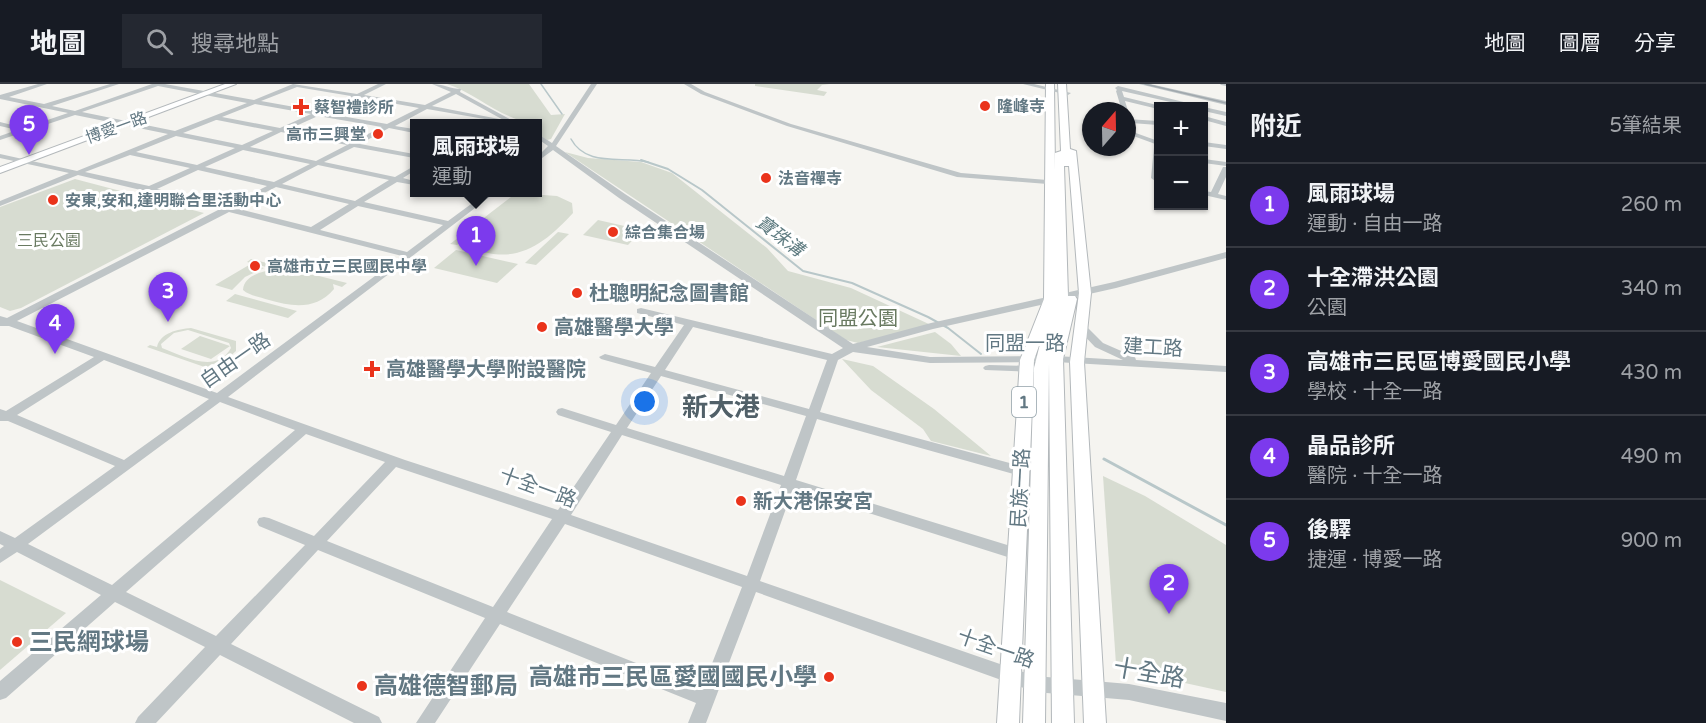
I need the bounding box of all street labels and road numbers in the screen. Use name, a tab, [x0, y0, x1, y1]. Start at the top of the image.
street label: 博愛一路	[83, 108, 150, 148]
street label: 自由一路	[196, 328, 275, 394]
street label: 同盟一路	[985, 332, 1065, 356]
street label: 建工路	[1122, 334, 1184, 362]
road number: 1	[1012, 387, 1036, 417]
street label: 民族一路	[1007, 447, 1035, 529]
street label: 十全一路	[496, 463, 579, 513]
street label: 十全一路	[954, 625, 1037, 673]
street label: 十全路	[1111, 653, 1187, 694]

